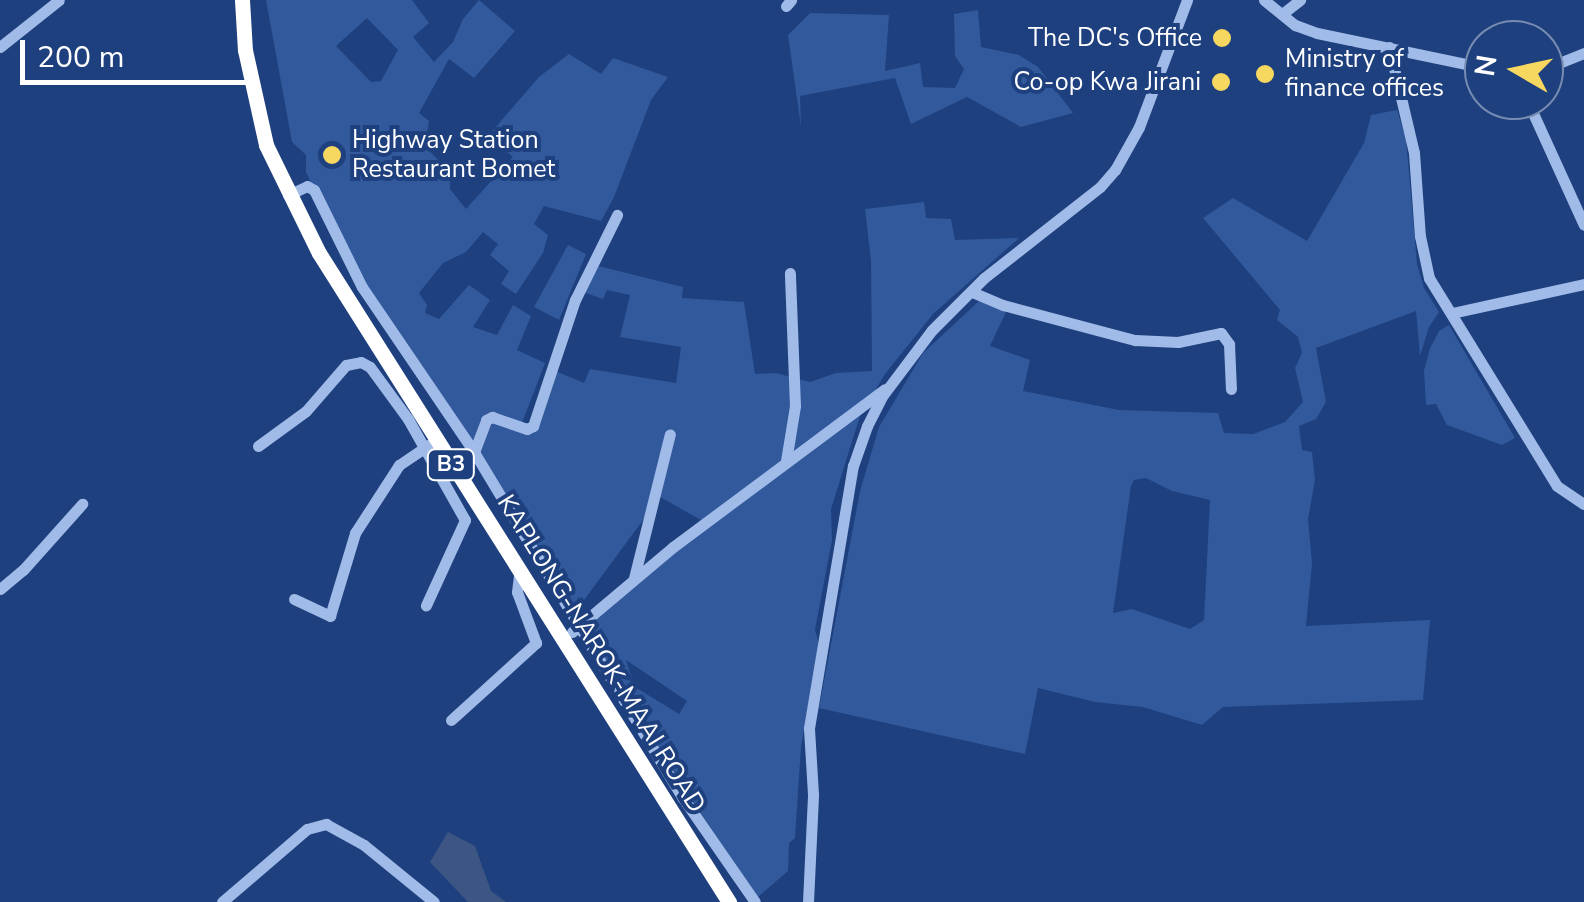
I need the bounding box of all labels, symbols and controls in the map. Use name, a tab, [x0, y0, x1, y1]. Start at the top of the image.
scale bar	[25, 20, 255, 82]
north arrow	[1464, 20, 1564, 120]
place label: The DC's Office	[1028, 23, 1202, 53]
marker: The DC's Office	[1211, 27, 1233, 49]
text: 200 m	[37, 37, 124, 78]
place label: Ministry of finance offices	[1285, 45, 1444, 104]
text: N	[1466, 52, 1507, 79]
marker: Ministry of finance offices	[1254, 63, 1276, 85]
place label: Co-op Kwa Jirani	[1014, 67, 1201, 97]
marker: Co-op Kwa Jirani	[1210, 71, 1232, 93]
place label: Highway Station Restaurant Bomet	[352, 126, 555, 185]
marker: Highway Station Restaurant Bomet	[321, 144, 343, 166]
road number: B3	[426, 448, 476, 482]
street label: KAPLONG-NAROK-MAAI ROAD	[491, 490, 711, 818]

